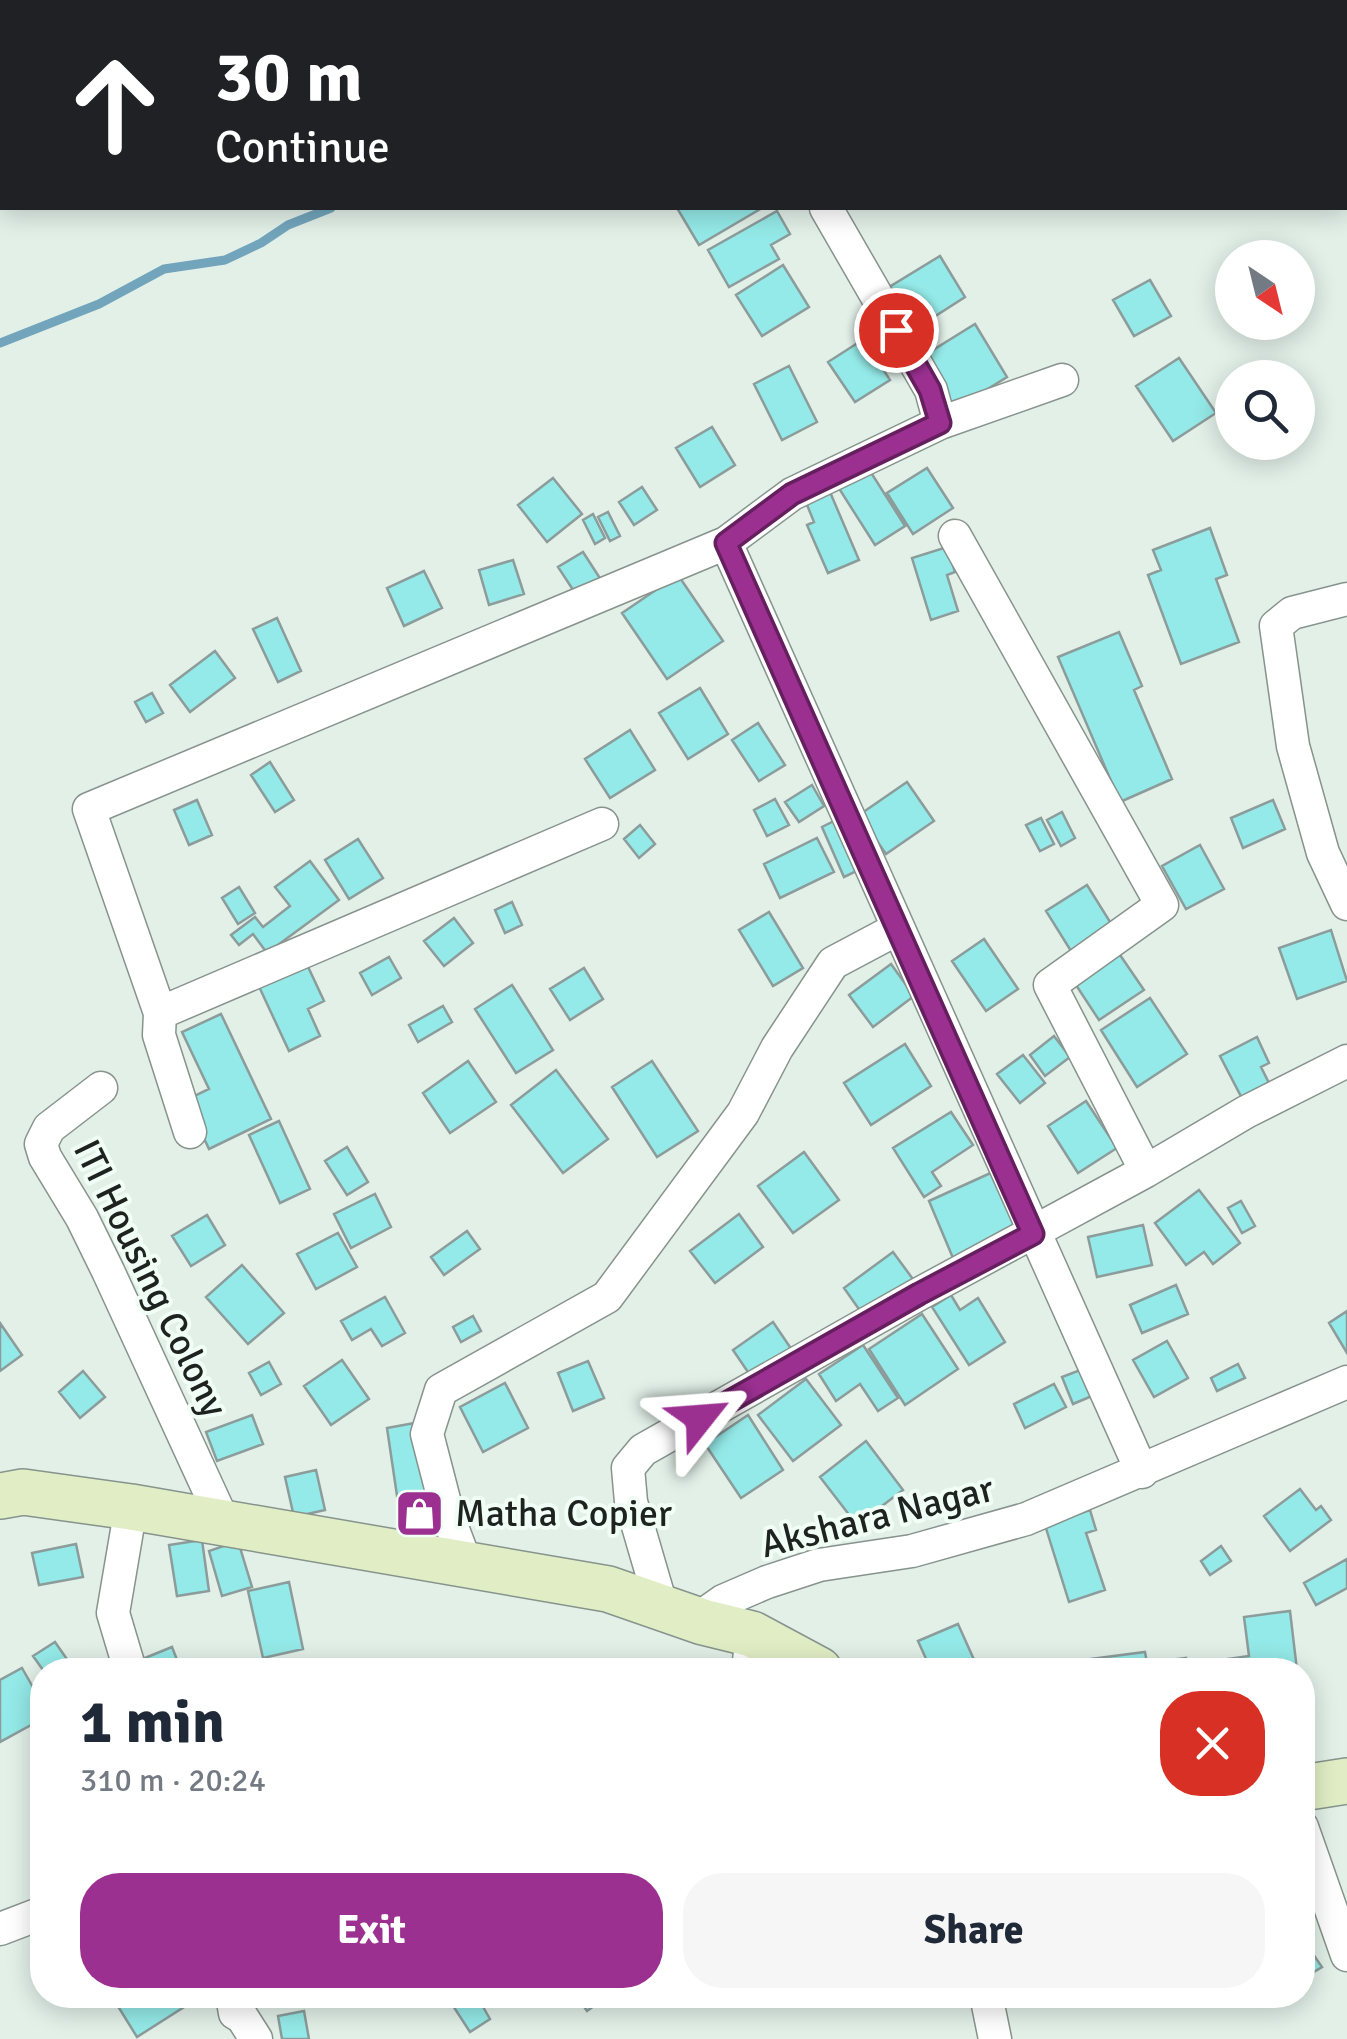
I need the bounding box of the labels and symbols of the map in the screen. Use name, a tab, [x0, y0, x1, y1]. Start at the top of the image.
north arrow	[1215, 240, 1315, 340]
pin	[854, 288, 939, 373]
street label: ITI Housing Colony	[63, 1132, 238, 1425]
position arrow	[648, 1366, 752, 1470]
street label: Akshara Nagar	[756, 1465, 999, 1568]
shop icon: Matha Copier	[394, 1487, 446, 1539]
place label: Matha Copier	[455, 1490, 672, 1537]

